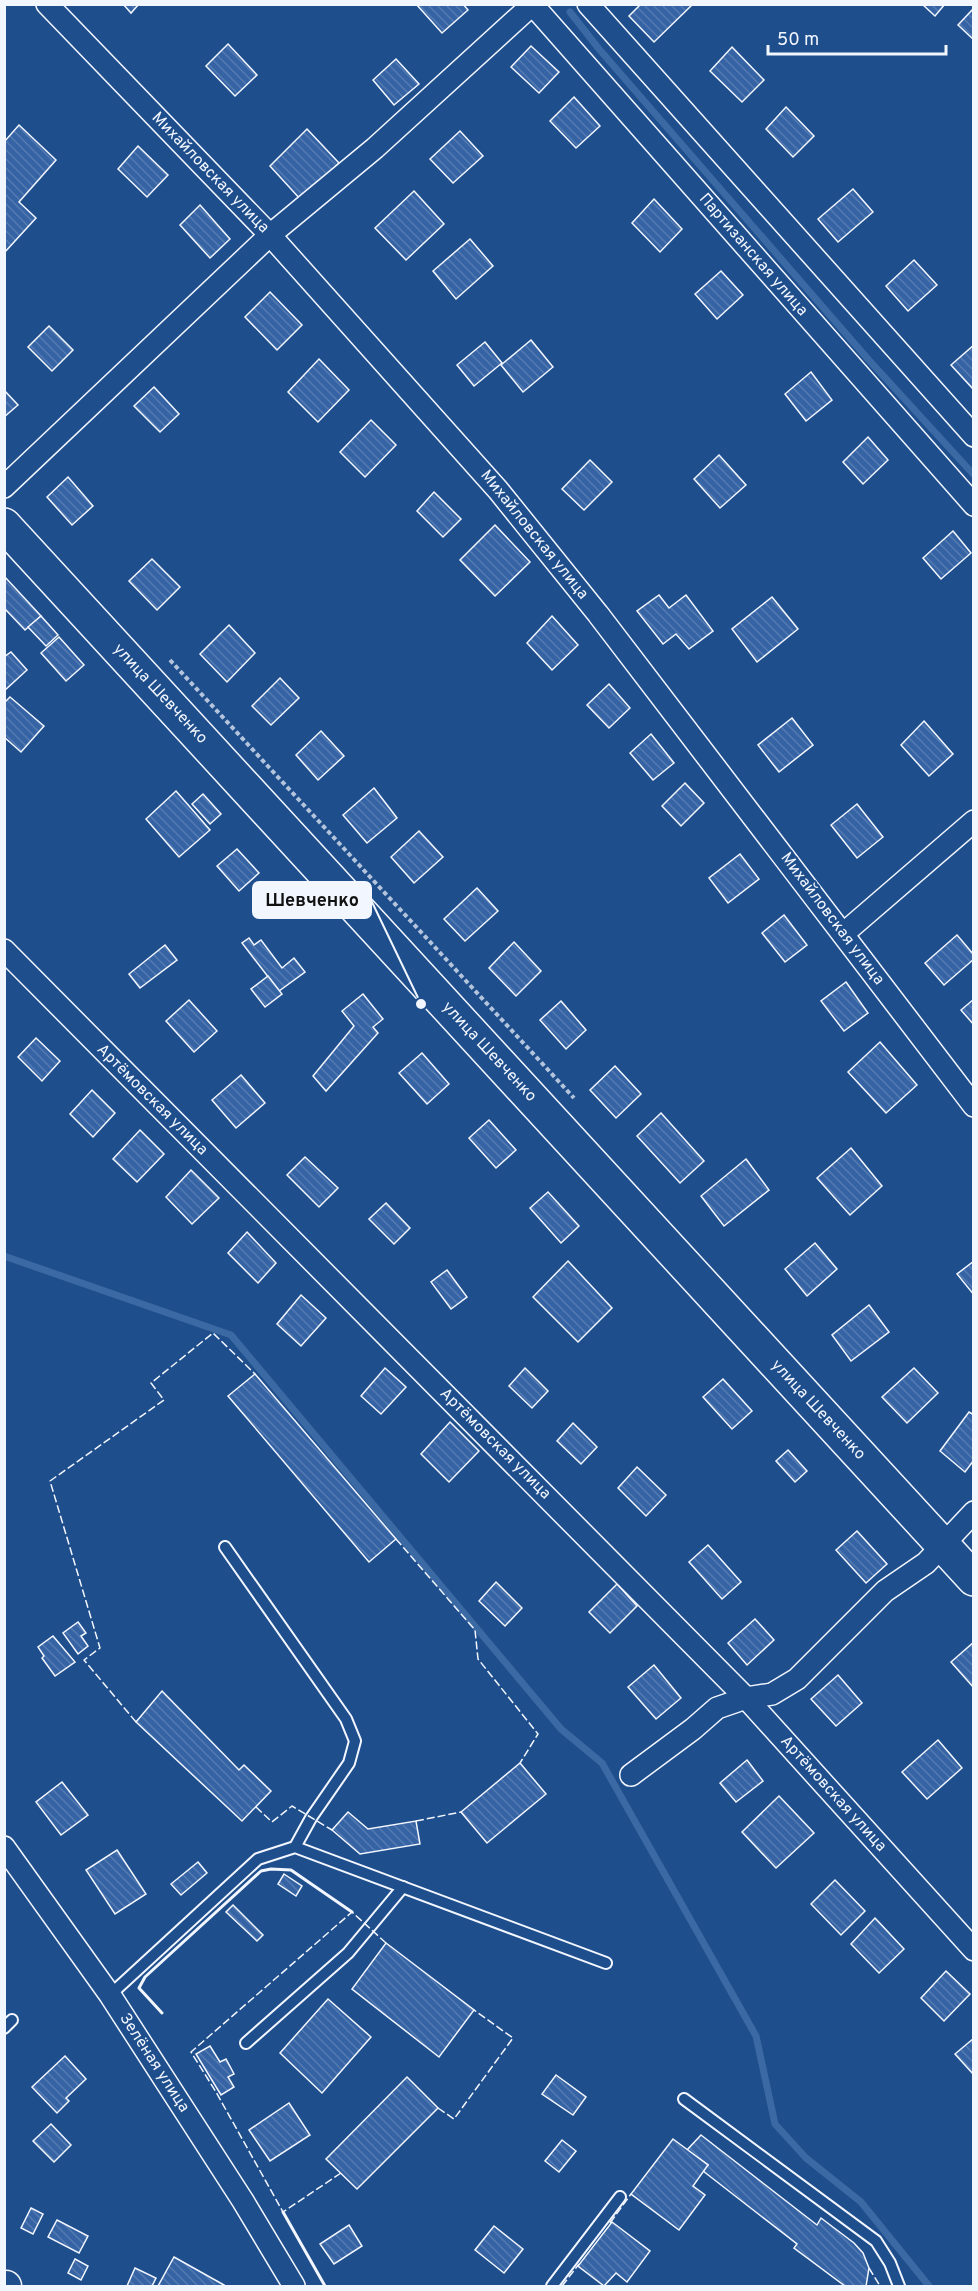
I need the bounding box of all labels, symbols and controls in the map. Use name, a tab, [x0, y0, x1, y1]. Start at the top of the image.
scale bar	[768, 18, 946, 56]
text: 50 m	[777, 29, 819, 52]
street label: Михайловская улица	[147, 108, 273, 238]
street label: Партизанская улица	[694, 190, 812, 320]
street label: Михайловская улица	[476, 466, 592, 604]
street label: улица Шевченко	[108, 640, 212, 748]
street label: Михайловская улица	[776, 849, 888, 989]
callout: Шевченко	[253, 882, 371, 918]
text: Шевченко	[265, 890, 359, 913]
street label: улица Шевченко	[437, 998, 541, 1106]
street label: Артёмовская улица	[92, 1040, 212, 1160]
street label: улица Шевченко	[766, 1356, 870, 1464]
street label: Артёмовская улица	[435, 1384, 555, 1504]
street label: Артёмовская улица	[776, 1732, 890, 1856]
street label: Зелёная улица	[114, 2010, 194, 2116]

